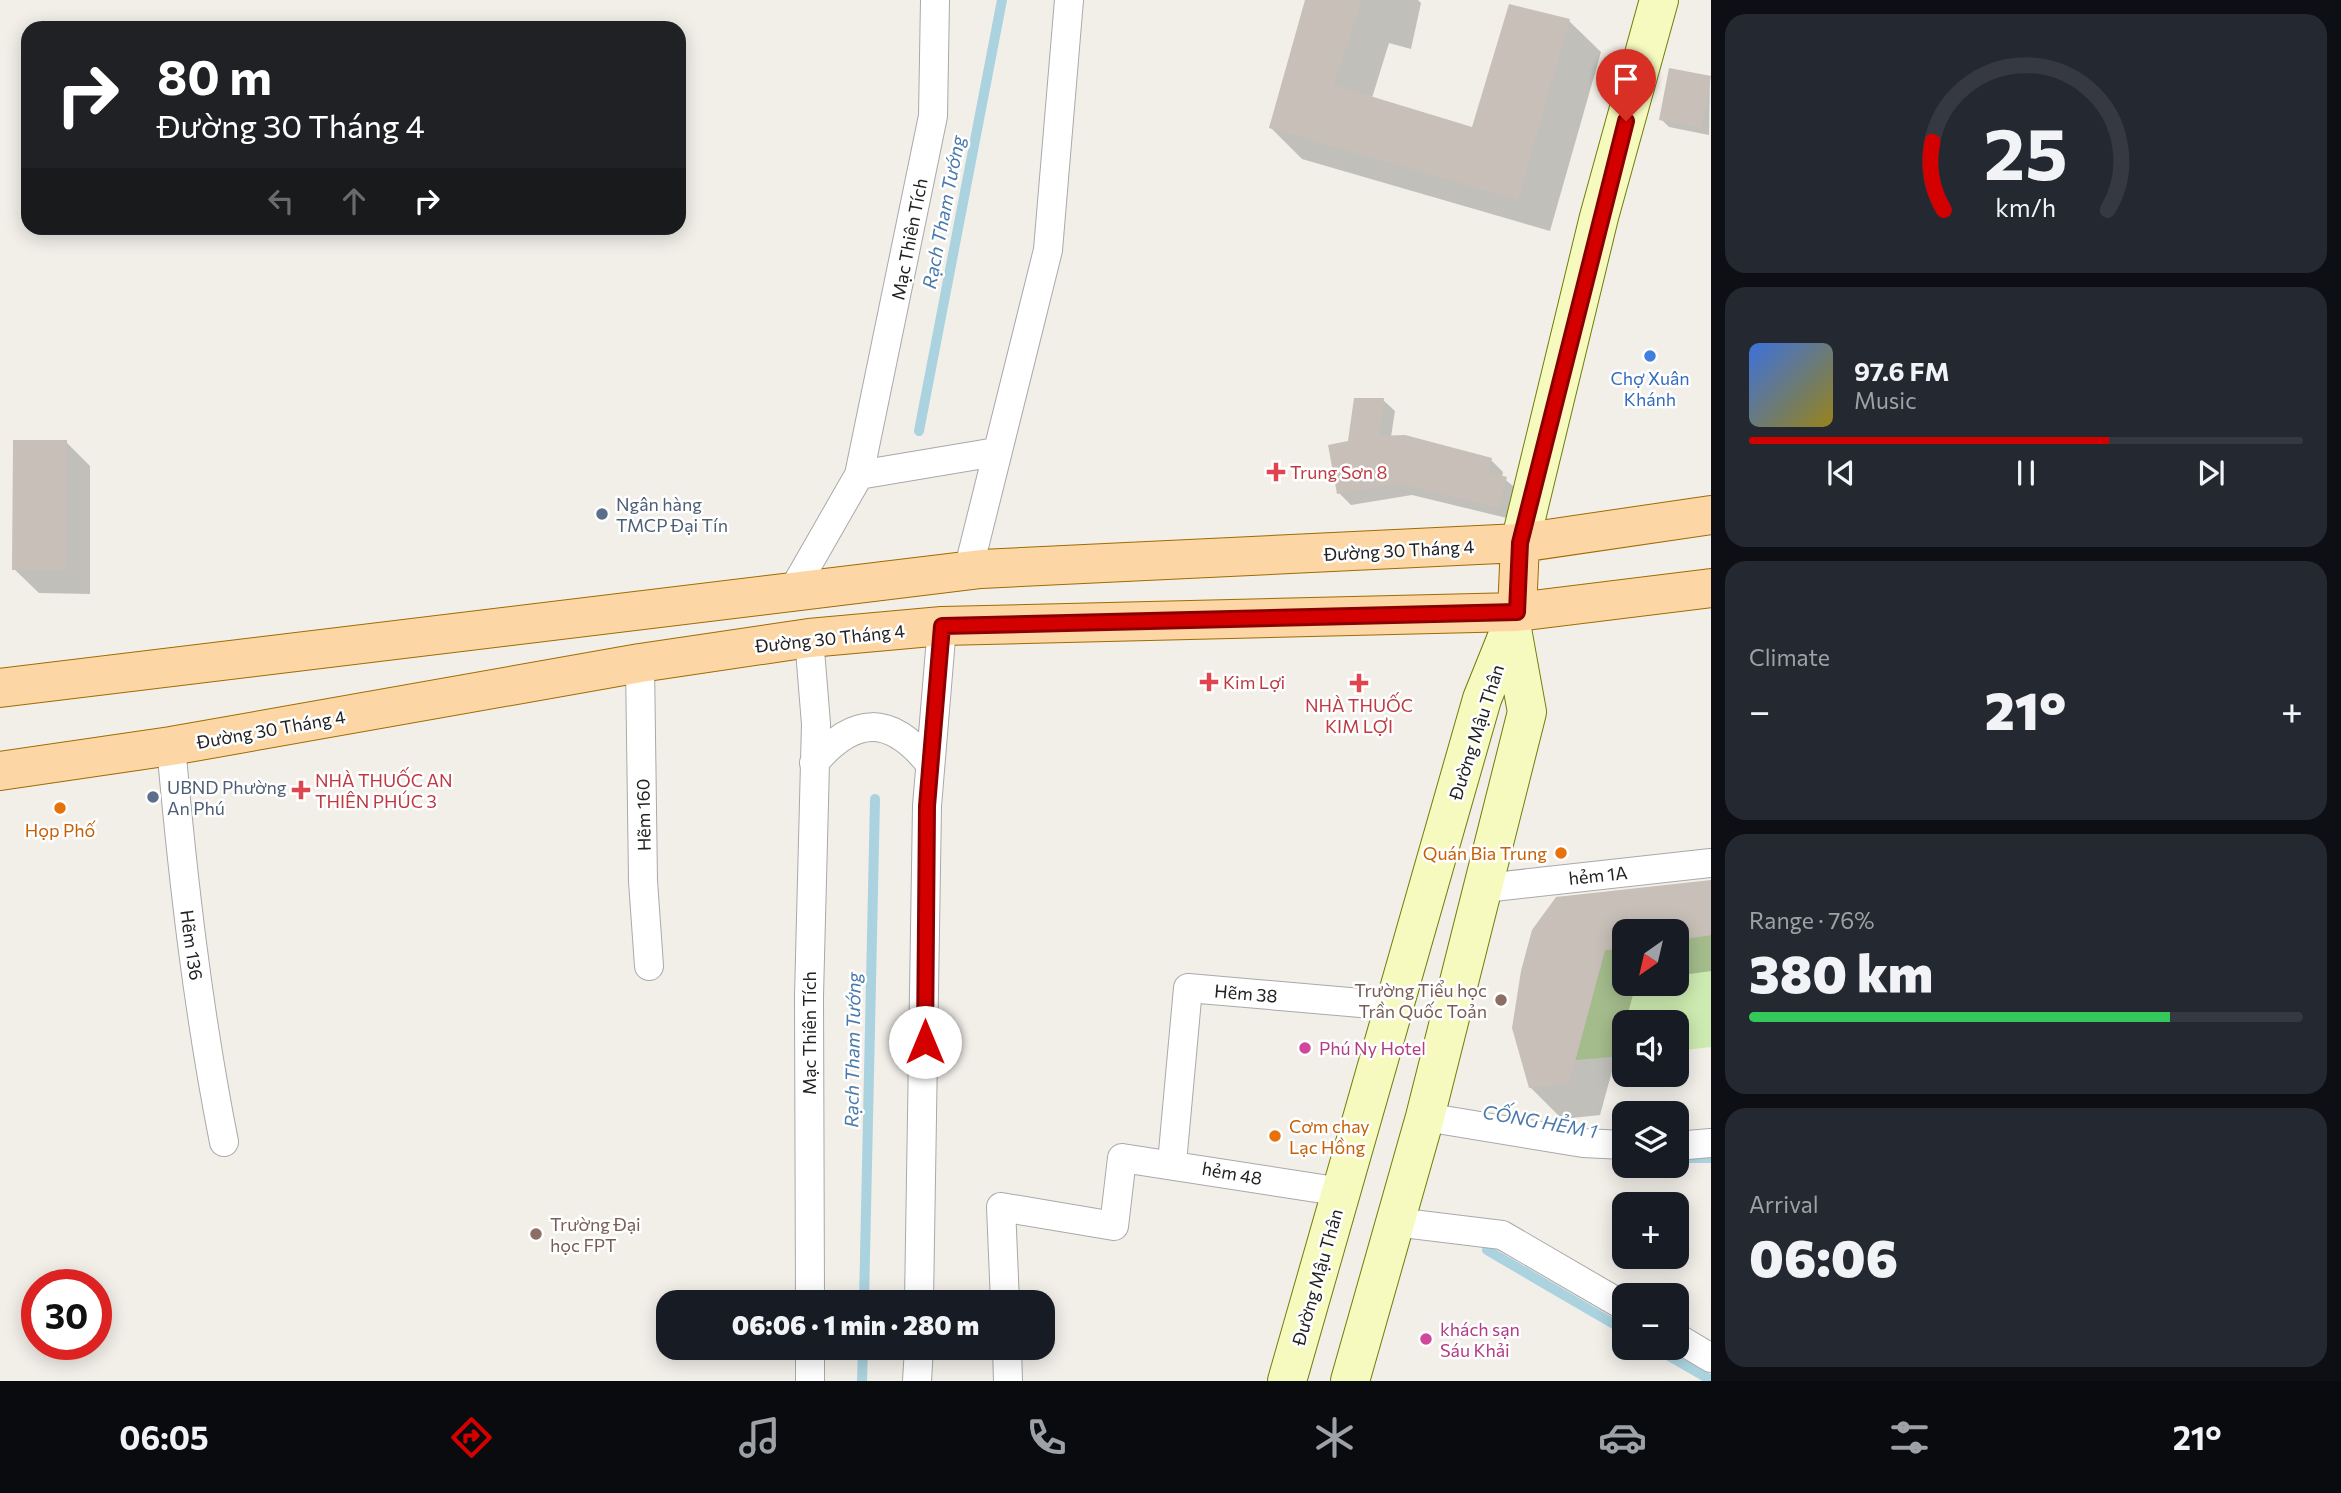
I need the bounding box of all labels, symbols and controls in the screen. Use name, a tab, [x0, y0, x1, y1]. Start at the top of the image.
text: 80 m	[157, 45, 272, 105]
icon: right	[42, 49, 133, 140]
pin	[1596, 49, 1656, 121]
icon: arrive	[1607, 60, 1645, 98]
text: Đường 30 Tháng 4	[157, 105, 425, 145]
text: 25	[1984, 106, 2068, 195]
water label: Rạch Tham Tướng	[917, 133, 969, 291]
street label: Mạc Thiên Tích	[886, 176, 932, 302]
icon: left	[262, 182, 300, 220]
icon: ahead	[335, 182, 373, 220]
icon: right	[408, 182, 446, 220]
text: km/h	[1996, 192, 2056, 222]
marker: Chợ Xuân Khánh	[1642, 348, 1658, 364]
text: 97.6 FM	[1854, 355, 1950, 386]
place label: Chợ Xuân Khánh	[1610, 367, 1690, 410]
text: Music	[1854, 386, 1917, 414]
icon: previous	[1822, 454, 1860, 492]
icon: pause	[2007, 454, 2045, 492]
icon: next	[2192, 454, 2230, 492]
place label: Trung Sơn 8	[1290, 461, 1388, 483]
marker: Trung Sơn 8	[1268, 464, 1284, 480]
place label: Ngân hàng TMCP Đại Tín	[616, 493, 728, 536]
marker: Ngân hàng TMCP Đại Tín	[594, 506, 610, 522]
street label: Đường 30 Tháng 4	[1322, 535, 1475, 565]
street label: Đường 30 Tháng 4	[753, 619, 906, 657]
text: Climate	[1749, 643, 1830, 671]
street label: Đường Mậu Thân	[1443, 662, 1508, 803]
place label: Kim Lợi	[1223, 671, 1285, 693]
marker: Kim Lợi	[1201, 674, 1217, 690]
marker: NHÀ THUỐC KIM LỢI	[1351, 675, 1367, 691]
text: 21°	[1985, 677, 2066, 741]
text: −	[1749, 686, 1771, 733]
text: +	[2281, 686, 2303, 733]
place label: NHÀ THUỐC KIM LỢI	[1305, 692, 1413, 737]
street label: Đường 30 Tháng 4	[194, 705, 347, 753]
place label: NHÀ THUỐC AN THIÊN PHÚC 3	[315, 767, 453, 812]
place label: UBND Phường An Phú	[167, 776, 287, 819]
street label: Hẽm 160	[631, 779, 655, 851]
marker: NHÀ THUỐC AN THIÊN PHÚC 3	[293, 782, 309, 798]
marker: UBND Phường An Phú	[145, 789, 161, 805]
marker: Họp Phố	[52, 800, 68, 816]
place label: Họp Phố	[25, 819, 97, 841]
place label: Quán Bia Trung	[1423, 842, 1547, 864]
marker: Quán Bia Trung	[1553, 845, 1569, 861]
street label: hẻm 1A	[1567, 861, 1629, 889]
text: Range · 76%	[1749, 906, 1874, 934]
street label: Hẽm 136	[176, 908, 208, 982]
north arrow	[1612, 919, 1689, 996]
map controls	[1612, 919, 1689, 1360]
text: 380 km	[1749, 940, 1933, 1004]
street label: Mạc Thiên Tích	[798, 971, 820, 1095]
water label: Rạch Tham Tướng	[839, 971, 865, 1128]
street label: Hẽm 38	[1213, 979, 1279, 1007]
place label: Trường Tiểu học Trần Quốc Toản	[1354, 979, 1487, 1022]
marker: Trường Tiểu học Trần Quốc Toản	[1493, 992, 1509, 1008]
position arrow	[888, 1005, 962, 1079]
button: sound	[1612, 1010, 1689, 1087]
place label: Phú Ny Hotel	[1319, 1037, 1426, 1059]
marker: Phú Ny Hotel	[1297, 1040, 1313, 1056]
water label: CỐNG HẺM 1	[1481, 1097, 1600, 1142]
button: layers	[1612, 1101, 1689, 1178]
place label: Cơm chay Lạc Hồng	[1289, 1115, 1370, 1158]
marker: Cơm chay Lạc Hồng	[1267, 1128, 1283, 1144]
street label: hẻm 48	[1200, 1157, 1264, 1189]
text: Arrival	[1749, 1190, 1819, 1218]
button: +	[1612, 1192, 1689, 1269]
street label: Đường Mậu Thân	[1287, 1206, 1347, 1349]
place label: Trường Đại học FPT	[550, 1213, 641, 1256]
text: 06:06	[1749, 1224, 1898, 1288]
marker: Trường Đại học FPT	[528, 1226, 544, 1242]
speed limit sign: 30	[21, 1269, 112, 1360]
button: −	[1612, 1283, 1689, 1360]
text: 06:06 · 1 min · 280 m	[732, 1309, 979, 1340]
place label: khách sạn Sáu Khải	[1440, 1318, 1520, 1361]
marker: khách sạn Sáu Khải	[1418, 1331, 1434, 1347]
icon: directions	[447, 1413, 496, 1462]
icon: music	[735, 1413, 784, 1462]
icon: phone	[1022, 1413, 1071, 1462]
icon: climate	[1310, 1413, 1359, 1462]
icon: car	[1598, 1413, 1647, 1462]
icon: filters	[1885, 1413, 1934, 1462]
text: 06:05	[119, 1417, 209, 1457]
text: 21°	[2173, 1417, 2222, 1457]

